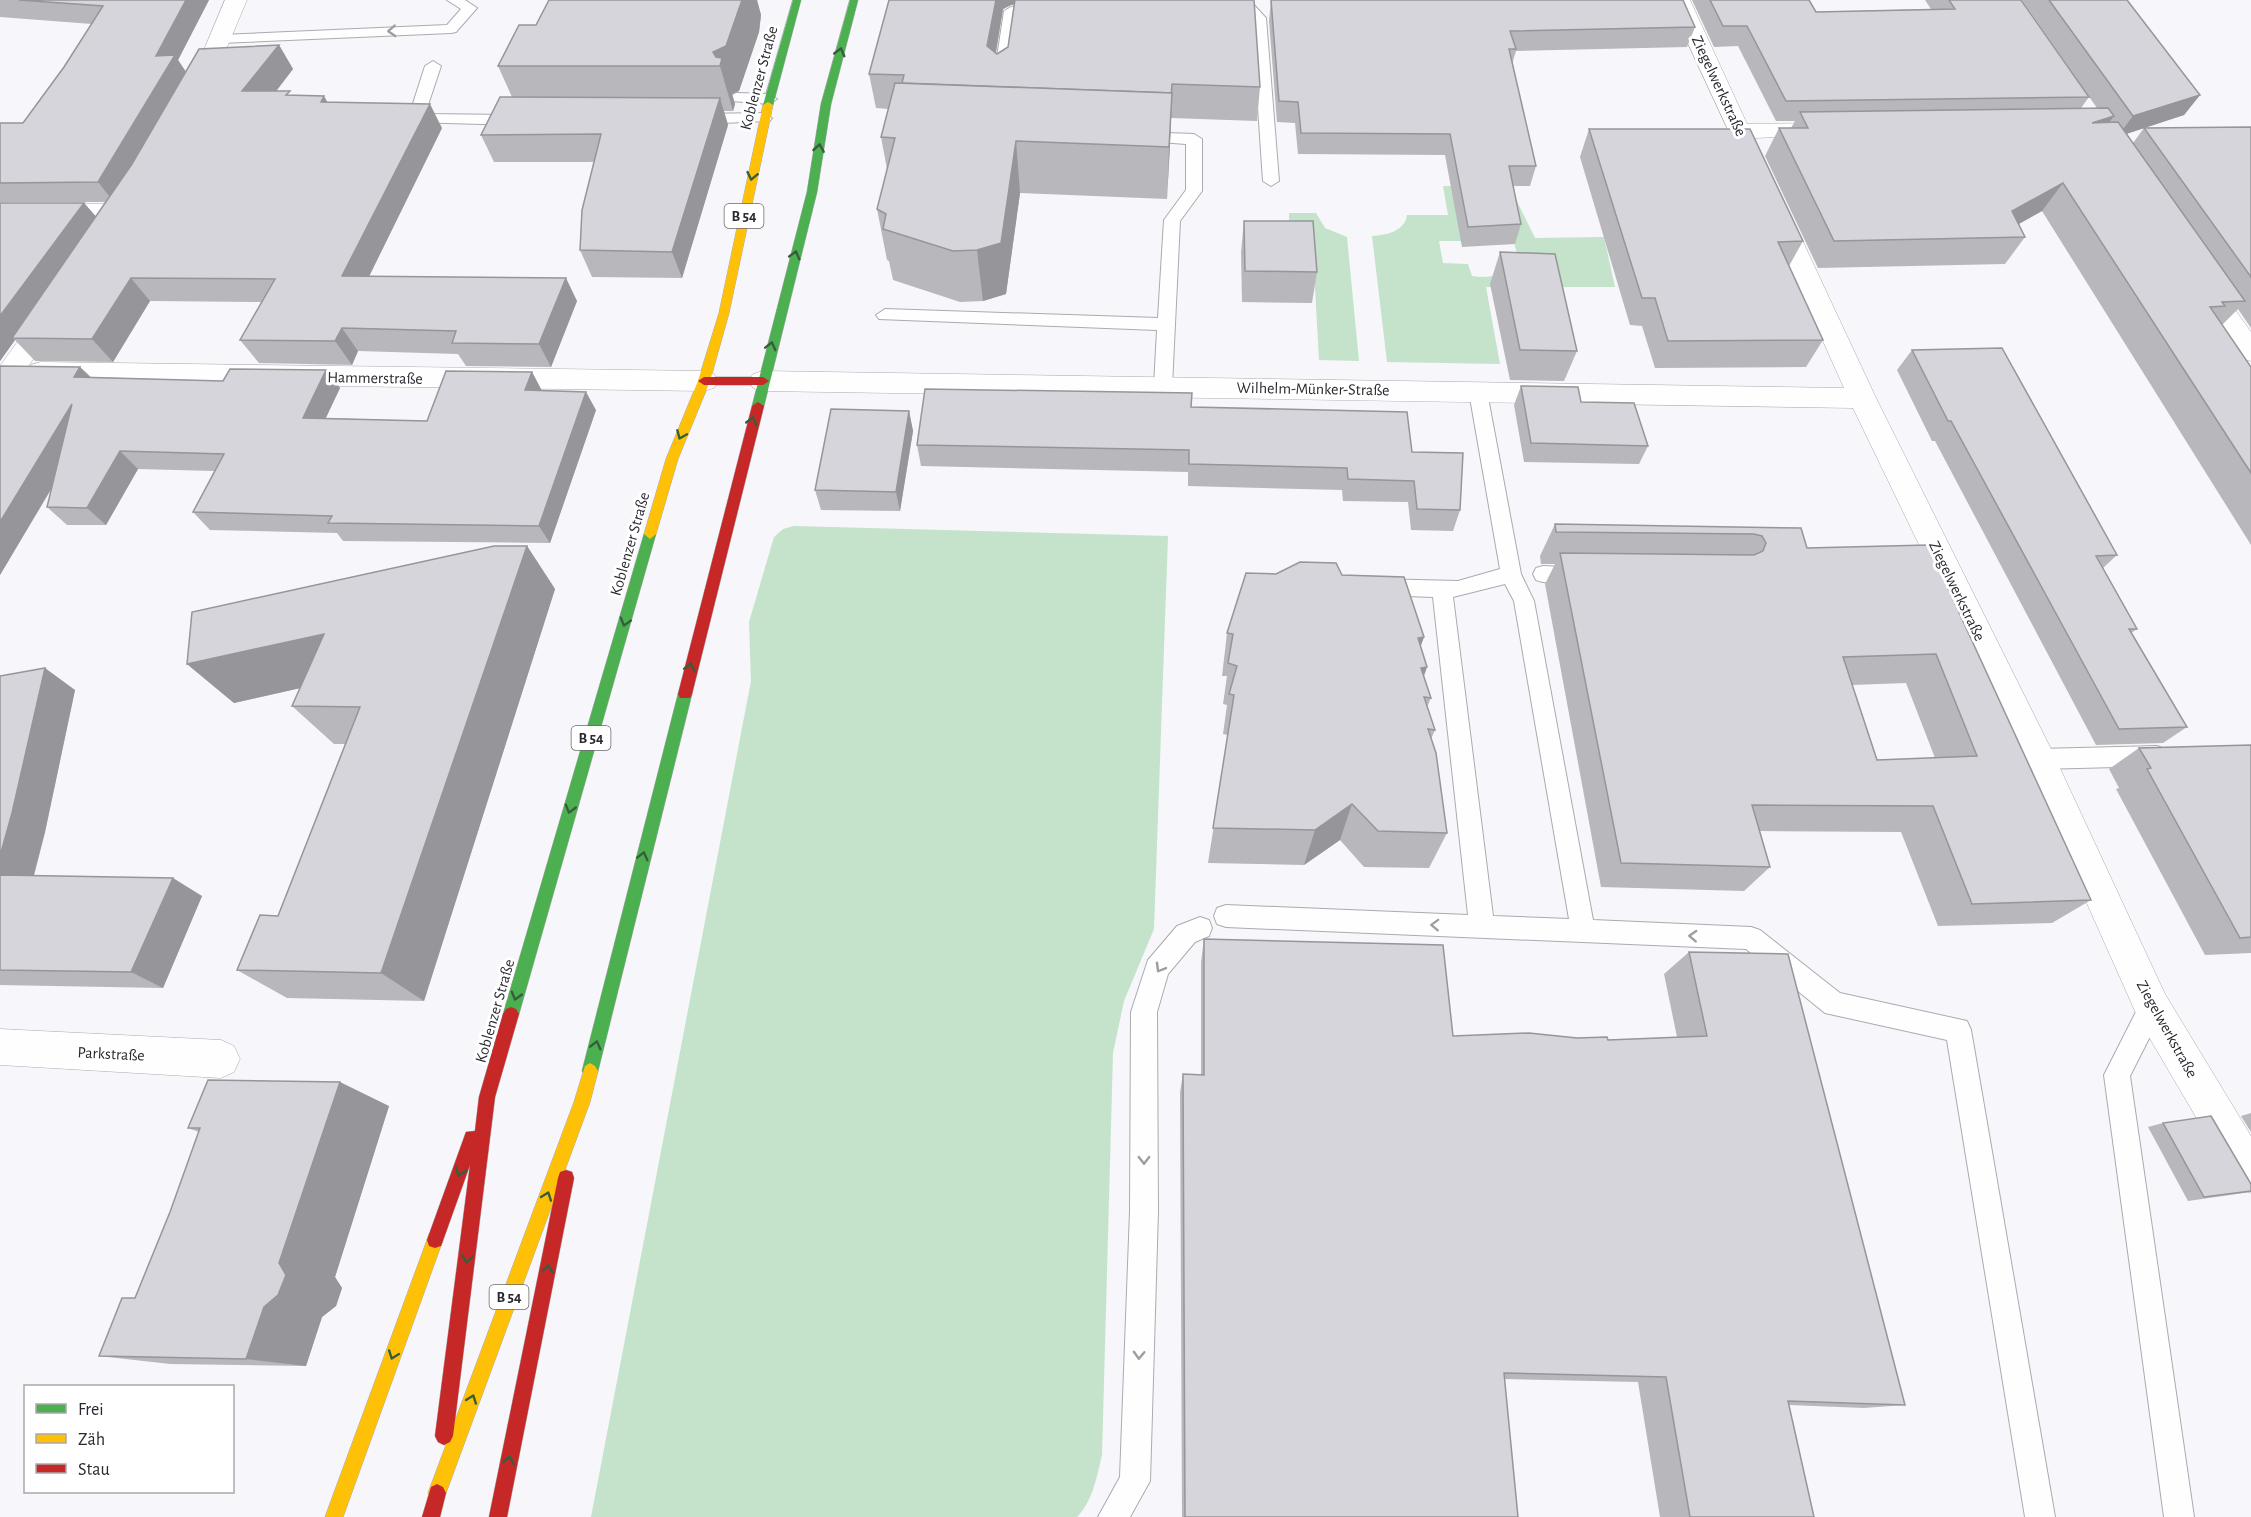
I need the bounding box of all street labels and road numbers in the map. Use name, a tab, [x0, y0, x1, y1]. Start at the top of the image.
street label: Koblenzer Straße	[737, 24, 781, 132]
street label: Ziegelwerkstraße	[1689, 33, 1749, 139]
road number: B 54	[724, 204, 764, 228]
street label: Hammerstraße	[327, 369, 423, 387]
street label: Wilhelm-Münker-Straße	[1236, 380, 1390, 398]
street label: Koblenzer Straße	[608, 490, 652, 598]
street label: Ziegelwerkstraße	[1926, 539, 1988, 643]
road number: B 54	[572, 726, 610, 750]
street label: Koblenzer Straße	[473, 957, 517, 1065]
street label: Ziegelwerkstraße	[2134, 978, 2200, 1080]
street label: Parkstraße	[77, 1044, 145, 1064]
road number: B 54	[490, 1285, 528, 1309]

